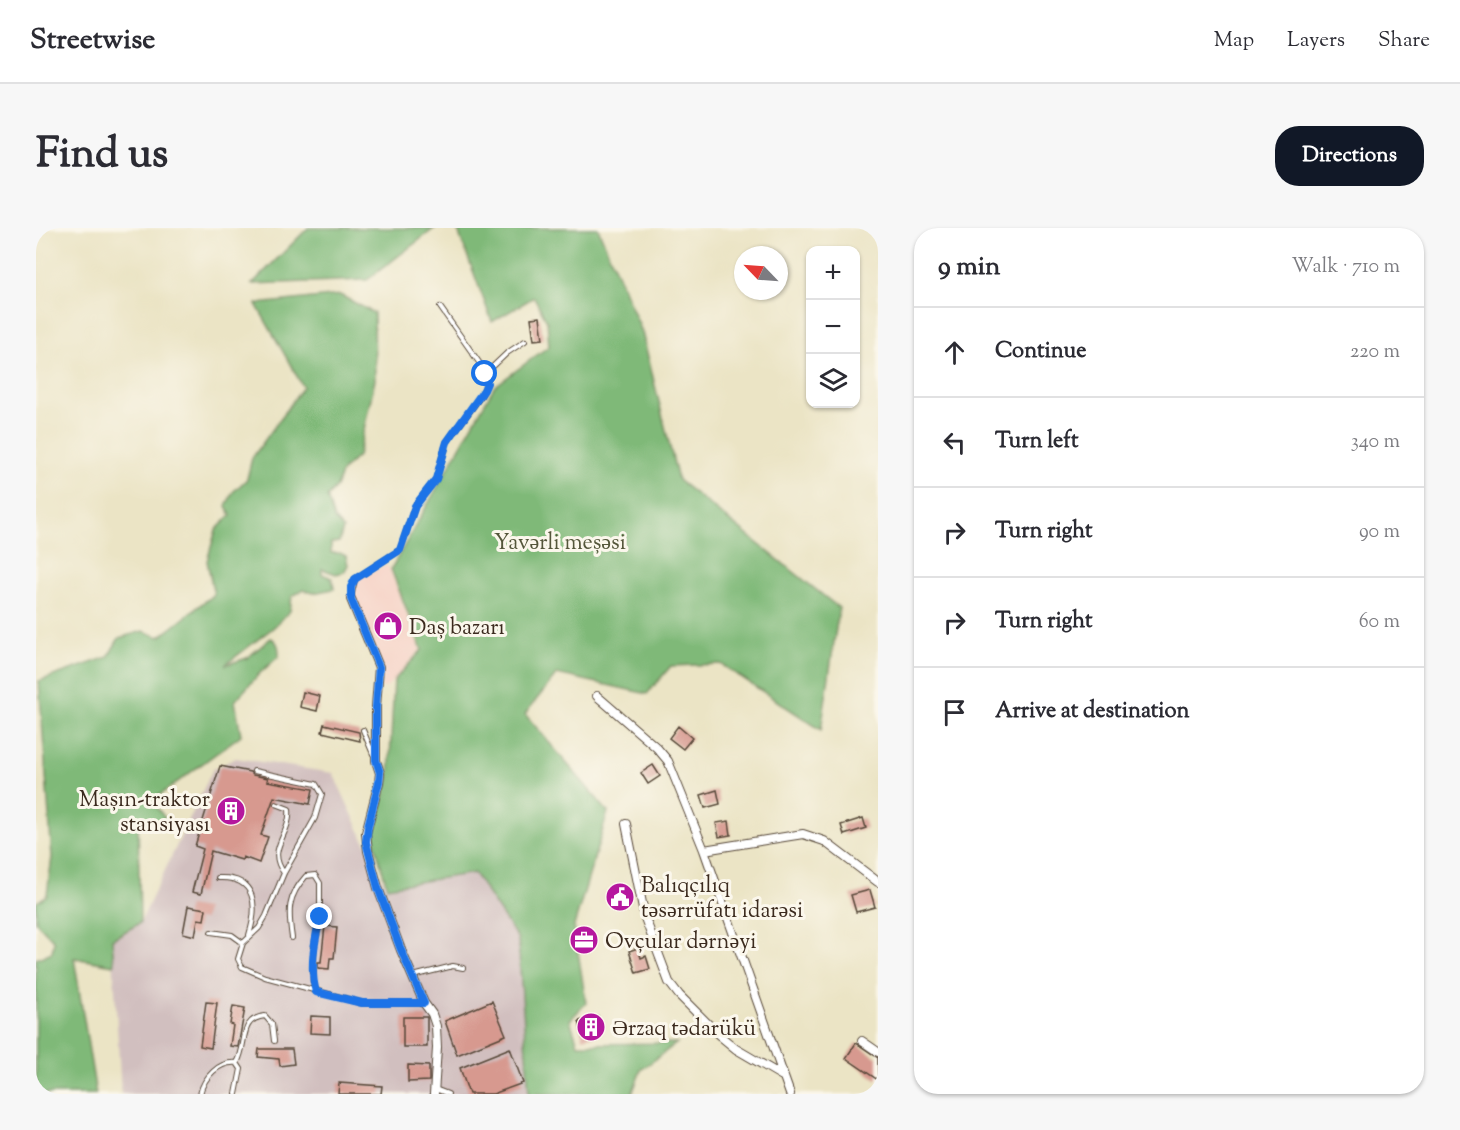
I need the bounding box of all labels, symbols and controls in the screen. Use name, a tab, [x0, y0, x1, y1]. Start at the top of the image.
text: Streetwise	[30, 21, 155, 61]
text: Map	[1214, 26, 1254, 56]
text: Layers	[1287, 26, 1345, 56]
text: Share	[1378, 26, 1430, 56]
text: Find us	[36, 126, 168, 186]
button: Directions	[1275, 126, 1424, 186]
north arrow	[734, 246, 788, 300]
map controls	[806, 246, 860, 408]
button: +	[806, 246, 860, 300]
text: 9 min	[938, 249, 1000, 286]
text: Walk · 710 m	[1292, 253, 1400, 282]
button: −	[806, 300, 860, 354]
icon: ahead	[938, 336, 971, 369]
text: Continue	[995, 336, 1086, 368]
text: 220 m	[1350, 338, 1400, 367]
button: layers	[806, 354, 860, 408]
route start	[471, 360, 497, 386]
icon: left	[938, 426, 971, 459]
text: Turn left	[995, 426, 1078, 458]
text: 340 m	[1351, 428, 1400, 457]
icon: right	[938, 516, 971, 549]
text: Turn right	[995, 516, 1092, 548]
text: 90 m	[1359, 518, 1400, 547]
park label: Yavərli meşəsi	[494, 528, 626, 560]
icon: right	[938, 606, 971, 639]
text: Turn right	[995, 606, 1092, 638]
text: 60 m	[1359, 608, 1400, 637]
shop icon: Daş bazarı	[372, 610, 404, 642]
place label: Daş bazarı	[409, 613, 505, 645]
icon: arrive	[938, 696, 971, 729]
text: Arrive at destination	[995, 696, 1190, 728]
place label: Maşın-traktor stansiyası	[79, 785, 210, 842]
building icon: Maşın-traktor stansiyası	[215, 795, 247, 827]
place label: Balıqçılıq təsərrüfatı idarəsi	[641, 871, 803, 928]
public building icon: Balıqçılıq təsərrüfatı idarəsi	[604, 881, 636, 913]
route end	[306, 903, 332, 929]
office icon: Ovçular dərnəyi	[568, 924, 600, 956]
place label: Ovçular dərnəyi	[605, 927, 757, 959]
building icon: Ərzaq tədarükü	[575, 1011, 607, 1043]
place label: Ərzaq tədarükü	[612, 1014, 756, 1046]

